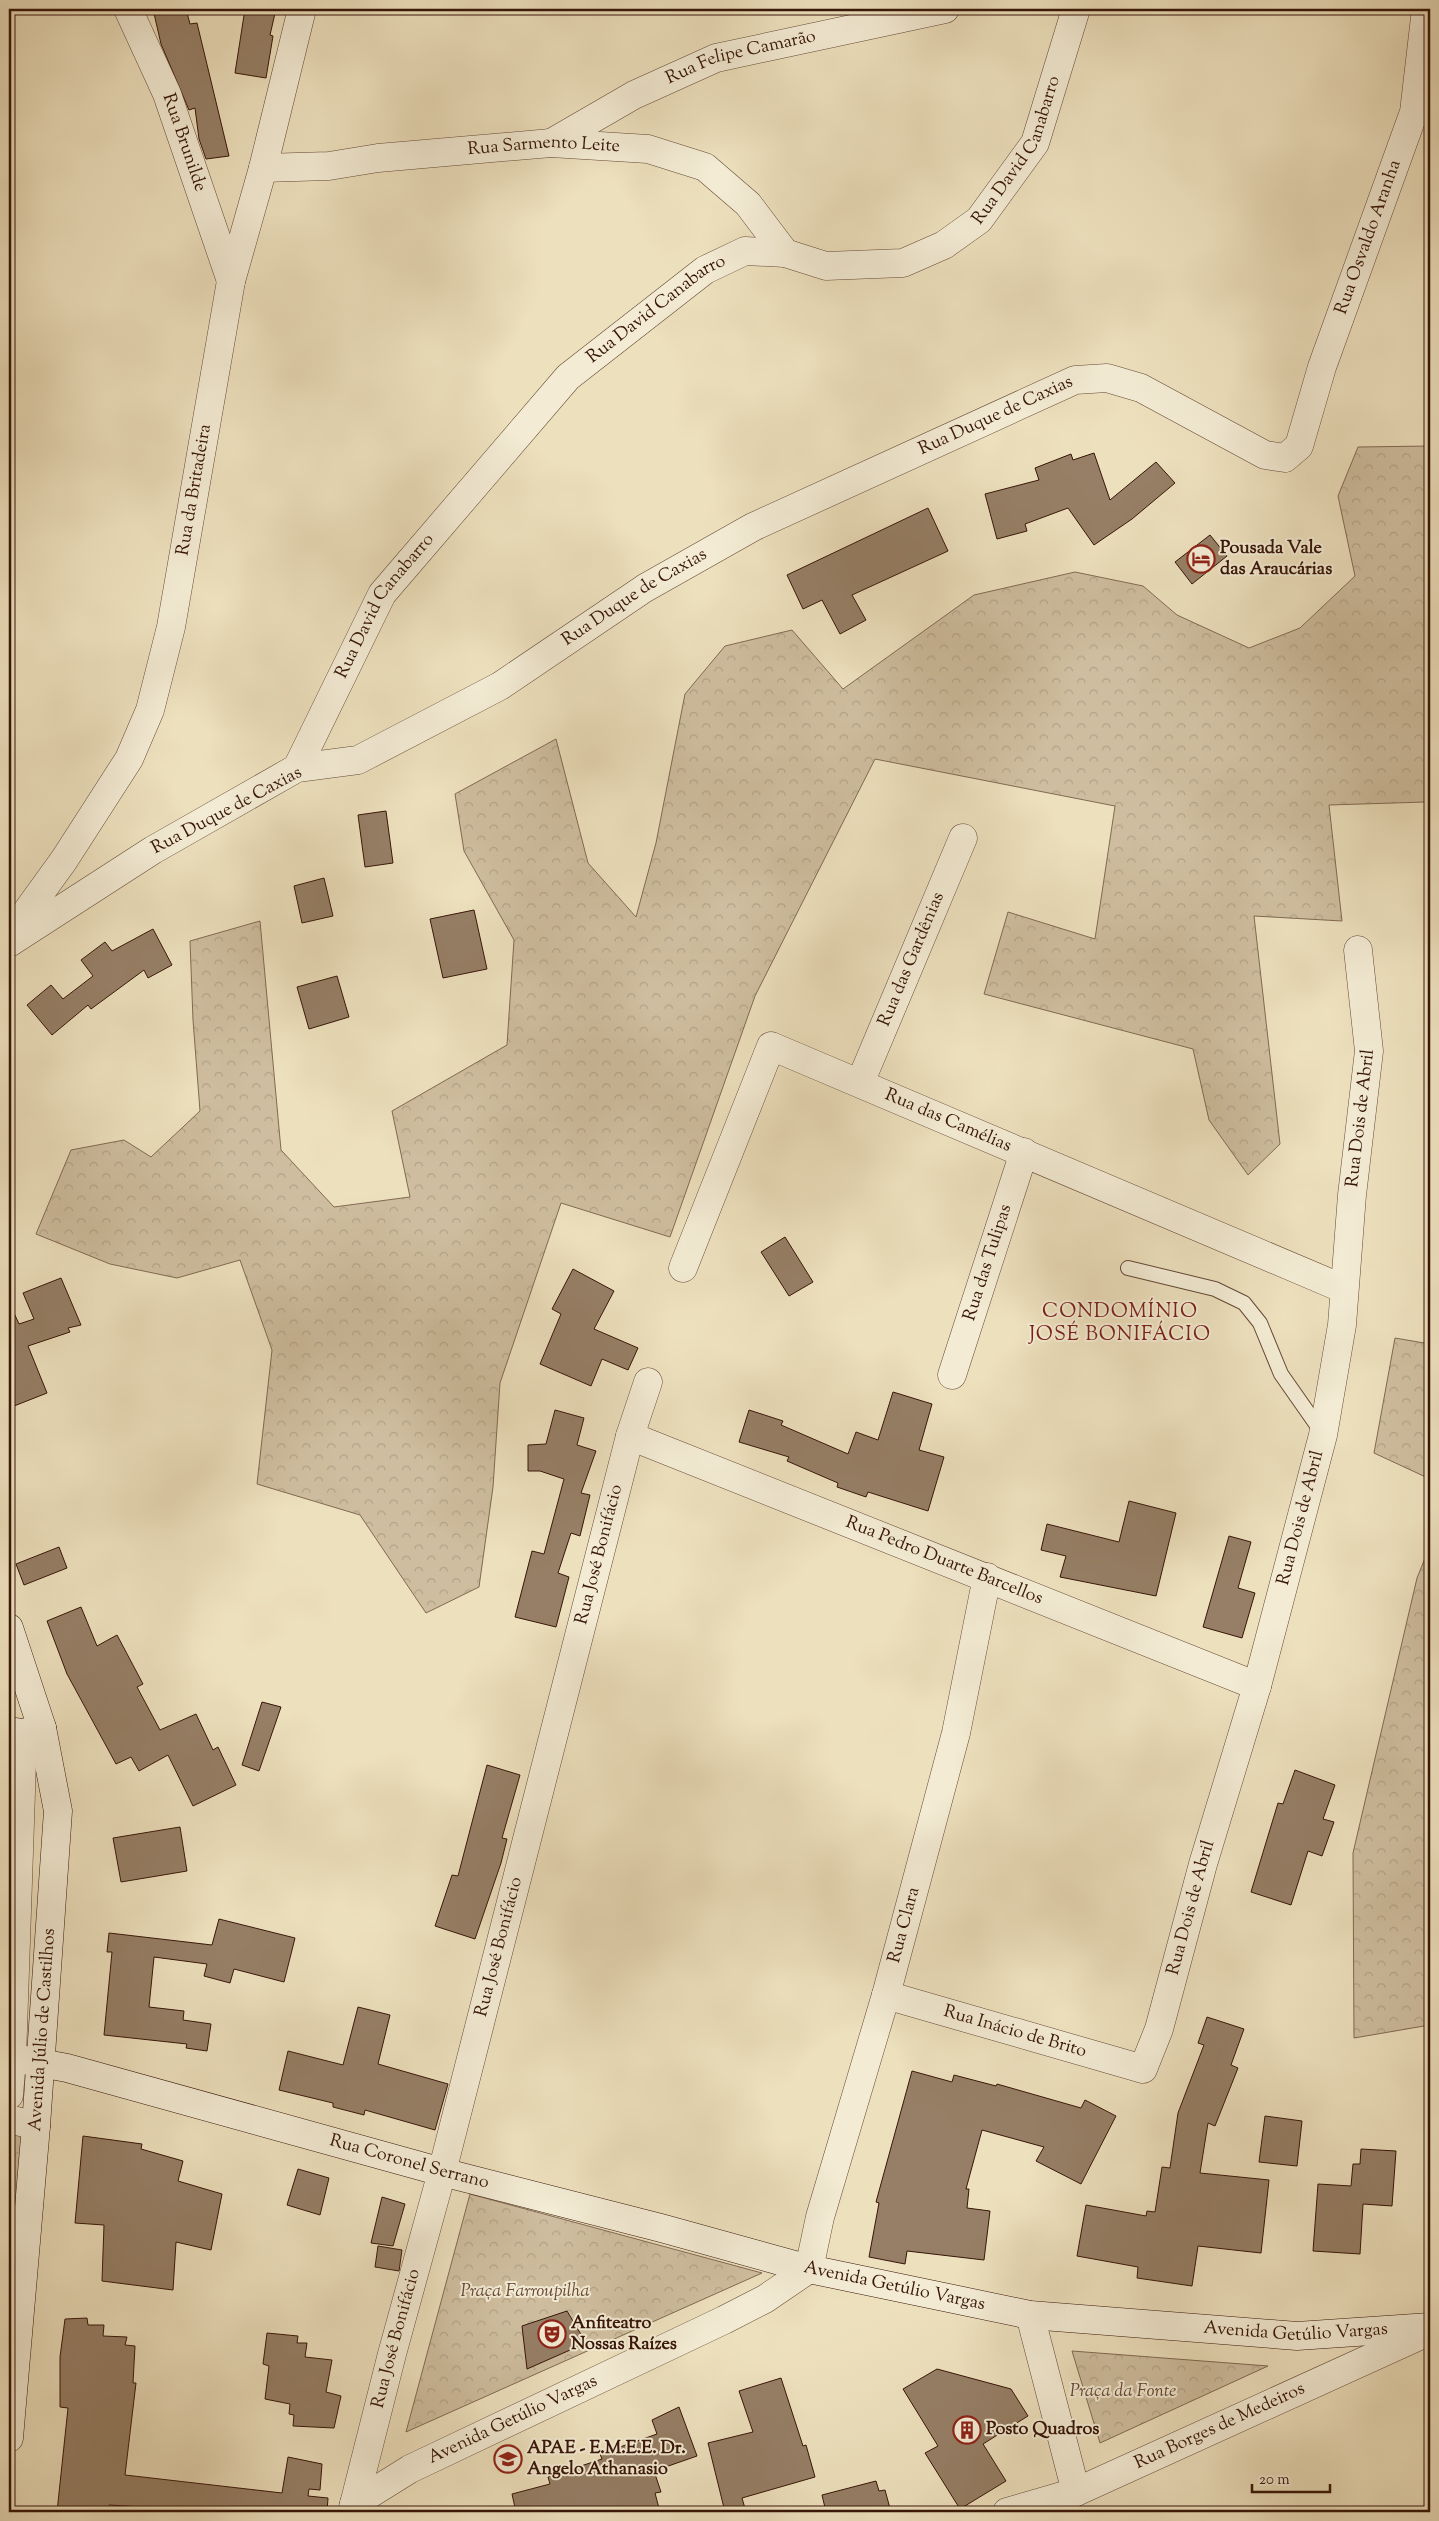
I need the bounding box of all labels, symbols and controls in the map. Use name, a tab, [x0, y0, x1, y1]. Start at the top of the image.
street label: Rua Felipe Camarão	[662, 24, 818, 92]
street label: Rua David Canabarro	[966, 73, 1068, 231]
street label: Rua Brunilde	[155, 90, 213, 195]
street label: Rua Sarmento Leite	[466, 130, 621, 163]
street label: Rua Osvaldo Aranha	[1329, 157, 1409, 318]
street label: Rua David Canabarro	[582, 249, 730, 370]
street label: Rua Duque de Caxias	[915, 369, 1078, 463]
street label: Rua da Britadeira	[171, 422, 219, 558]
street label: Rua David Canabarro	[330, 528, 441, 683]
place label: Pousada Vale das Araucárias	[1220, 536, 1332, 583]
street label: Rua Duque de Caxias	[557, 542, 712, 653]
hotel icon: Pousada Vale das Araucárias	[1186, 544, 1216, 574]
street label: Rua Duque de Caxias	[147, 760, 307, 862]
street label: Rua das Gardênias	[872, 888, 952, 1031]
street label: Rua Dois de Abril	[1340, 1048, 1382, 1189]
street label: Rua das Camélias	[880, 1083, 1015, 1159]
street label: Rua das Tulipas	[957, 1201, 1019, 1324]
district label: CONDOMÍNIO JOSÉ BONIFÁCIO	[1028, 1297, 1211, 1350]
street label: Rua Dois de Abril	[1271, 1448, 1331, 1588]
street label: Rua José Bonifácio	[569, 1482, 630, 1627]
street label: Rua Pedro Duarte Barcellos	[841, 1510, 1046, 1612]
street label: Rua Dois de Abril	[1161, 1837, 1222, 1978]
street label: Rua José Bonifácio	[469, 1874, 530, 2020]
street label: Rua Clara	[882, 1884, 927, 1966]
street label: Avenida Júlio de Castilhos	[23, 1928, 63, 2132]
street label: Rua Inácio de Brito	[940, 1999, 1090, 2065]
street label: Rua Coronel Serrano	[326, 2128, 492, 2197]
street label: Avenida Getúlio Vargas	[801, 2255, 987, 2318]
street label: Rua José Bonifácio	[366, 2266, 428, 2411]
park label: Praça Farroupilha	[460, 2279, 590, 2305]
place label: Anfiteatro Nossas Raízes	[571, 2311, 677, 2358]
street label: Avenida Getúlio Vargas	[1203, 2316, 1389, 2349]
theatre icon: Anfiteatro Nossas Raízes	[537, 2319, 567, 2349]
street label: Avenida Getúlio Vargas	[424, 2369, 602, 2472]
street label: Rua Borges de Medeiros	[1130, 2376, 1310, 2477]
park label: Praça da Fonte	[1070, 2379, 1176, 2405]
building icon: Posto Quadros	[952, 2415, 982, 2445]
place label: Posto Quadros	[986, 2417, 1099, 2443]
place label: APAE - E.M.E.E. Dr. Angelo Athanasio	[527, 2436, 686, 2483]
school or university icon: APAE - E.M.E.E. Dr. Angelo Athanasio	[493, 2444, 523, 2474]
scale bar	[1252, 2461, 1329, 2493]
text: 20 m	[1259, 2470, 1290, 2491]

